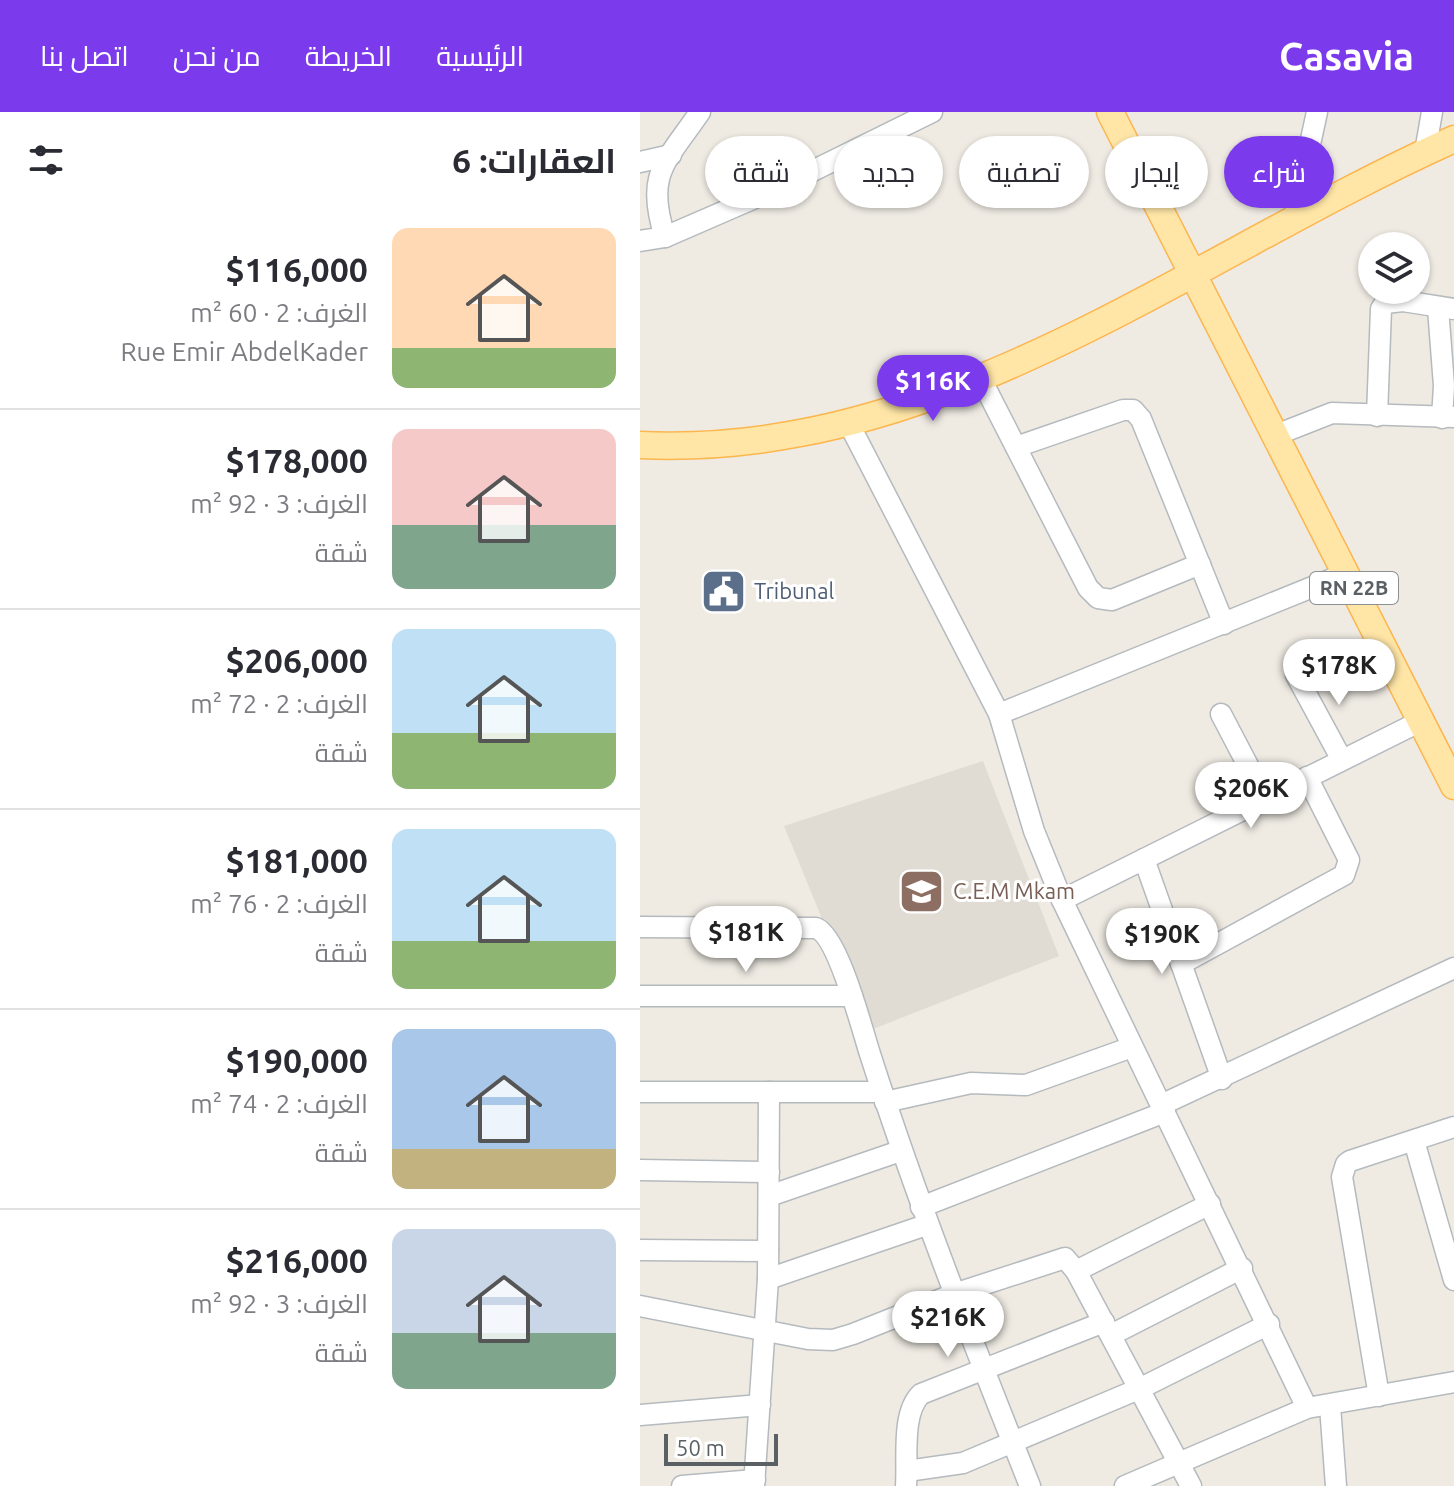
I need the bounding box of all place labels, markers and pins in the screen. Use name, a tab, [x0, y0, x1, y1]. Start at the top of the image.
pin: $116K	[877, 355, 989, 423]
public building icon: Tribunal	[699, 567, 747, 615]
place label: Tribunal	[754, 578, 834, 603]
pin: $178K	[1283, 639, 1395, 707]
pin: $206K	[1195, 762, 1307, 830]
school or university icon: C.E.M Mkam	[898, 867, 946, 915]
place label: C.E.M Mkam	[953, 878, 1075, 903]
pin: $181K	[690, 906, 802, 974]
pin: $190K	[1106, 908, 1218, 976]
pin: $216K	[892, 1291, 1004, 1359]

